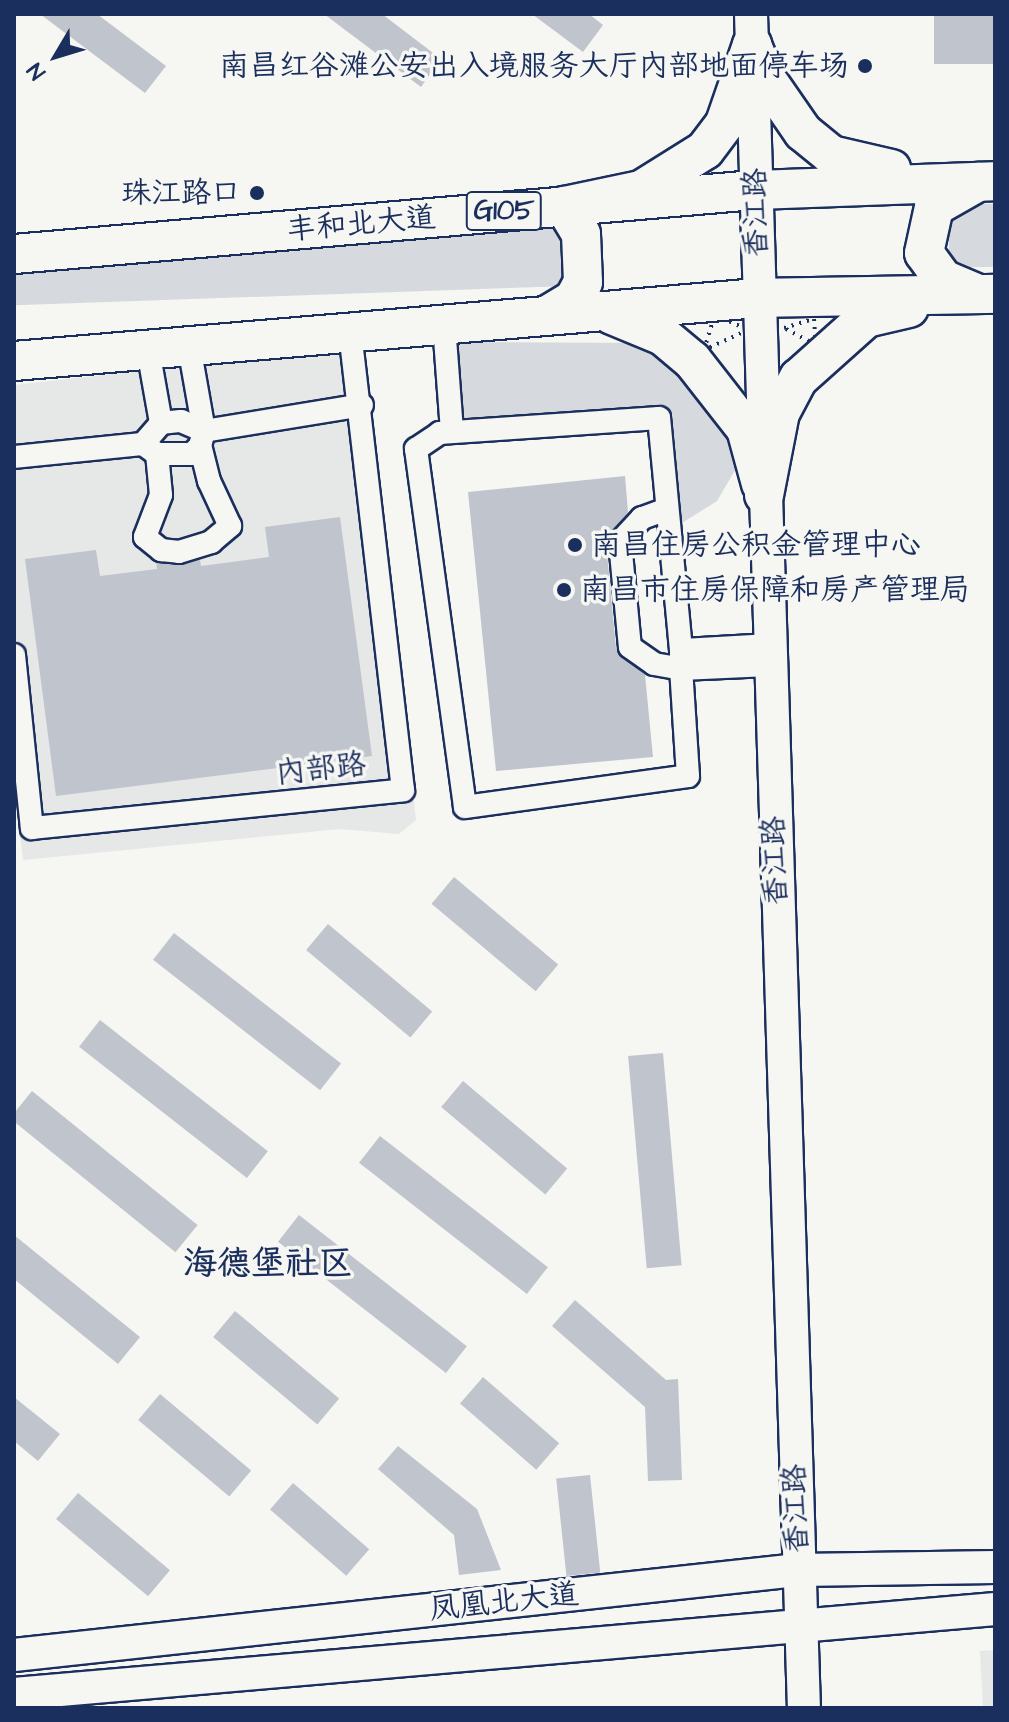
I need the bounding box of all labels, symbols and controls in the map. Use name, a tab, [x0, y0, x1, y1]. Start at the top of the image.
north arrow	[16, 16, 96, 96]
place label: 南昌红谷滩公安出入境服务大厅内部地面停车场	[219, 48, 849, 84]
text: N	[20, 56, 53, 86]
marker: 南昌红谷滩公安出入境服务大厅内部地面停车场	[856, 57, 874, 75]
street label: 香江路	[737, 168, 775, 258]
place label: 珠江路口	[121, 175, 241, 211]
marker: 珠江路口	[248, 184, 266, 202]
road number: G105	[464, 187, 544, 235]
street label: 丰和北大道	[285, 200, 437, 248]
place label: 南昌住房公积金管理中心	[591, 527, 921, 563]
marker: 南昌住房公积金管理中心	[566, 536, 584, 554]
place label: 南昌市住房保障和房产管理局	[580, 572, 970, 608]
marker: 南昌市住房保障和房产管理局	[555, 581, 573, 599]
street label: 内部路	[274, 746, 368, 792]
street label: 香江路	[755, 815, 795, 907]
district label: 海德堡社区	[183, 1245, 353, 1285]
street label: 香江路	[776, 1463, 816, 1555]
street label: 凤凰北大道	[428, 1576, 580, 1628]

